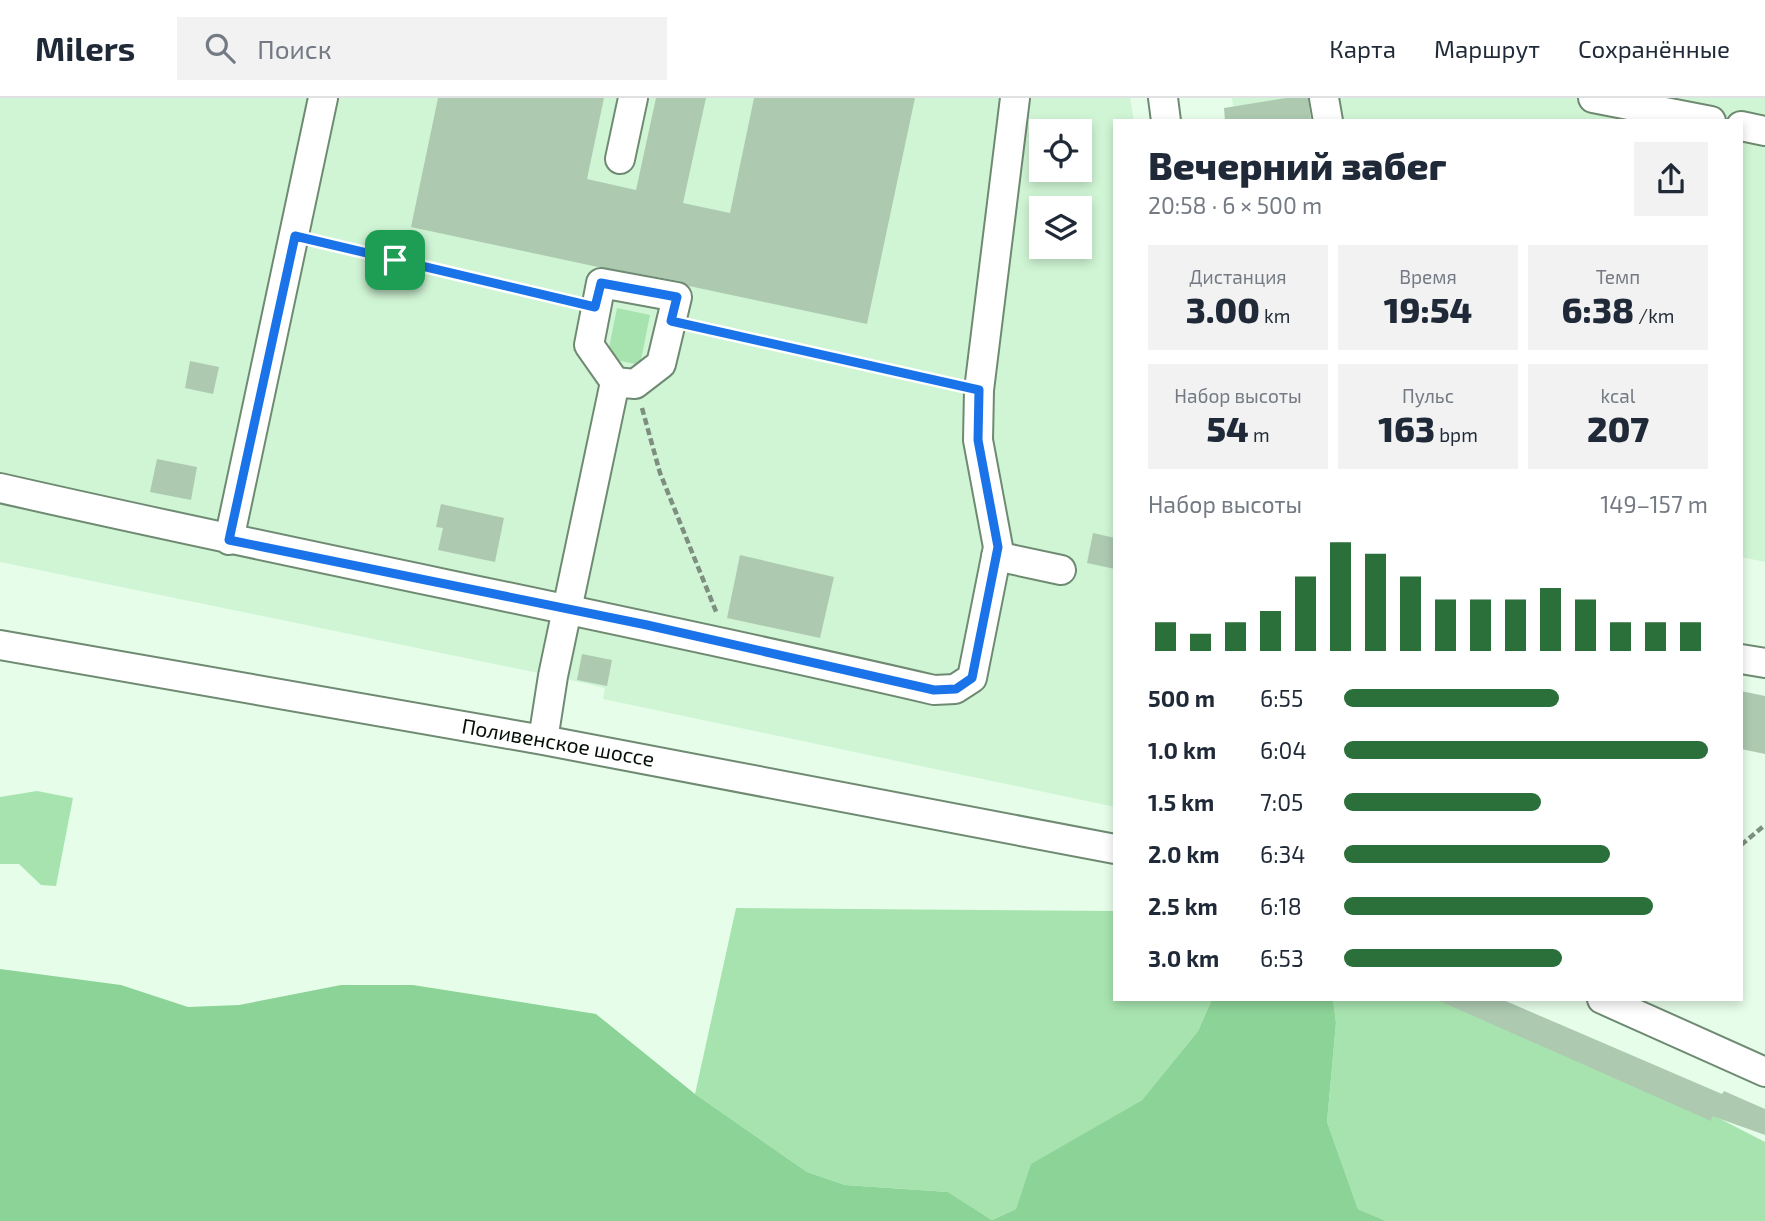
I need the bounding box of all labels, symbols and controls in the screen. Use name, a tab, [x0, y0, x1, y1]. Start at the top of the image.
search box	[177, 17, 667, 80]
text: Milers	[35, 28, 135, 68]
icon: search	[201, 29, 239, 67]
text: Поиск	[257, 33, 332, 64]
text: Карта	[1329, 34, 1396, 63]
text: Маршрут	[1434, 34, 1540, 63]
text: Сохранённые	[1578, 34, 1730, 63]
map controls	[1029, 119, 1092, 259]
button: locate	[1029, 119, 1092, 182]
text: Вечерний забег	[1148, 142, 1447, 188]
button: share	[1634, 142, 1708, 216]
text: 20:58 · 6 × 500 m	[1148, 191, 1322, 219]
button: layers	[1029, 196, 1092, 259]
pin	[365, 230, 425, 290]
icon: arrive	[376, 241, 414, 279]
text: Дистанция	[1189, 265, 1287, 288]
text: Время	[1399, 265, 1457, 288]
text: Темп	[1596, 265, 1640, 288]
text: 3.00	[1186, 288, 1260, 330]
text: 19:54	[1384, 288, 1472, 330]
text: 6:38	[1562, 288, 1634, 330]
text: km	[1260, 304, 1290, 327]
text: /km	[1634, 304, 1674, 327]
text: Набор высоты	[1174, 384, 1302, 407]
text: Пульс	[1402, 384, 1454, 407]
text: kcal	[1601, 384, 1635, 407]
text: 54	[1206, 407, 1249, 449]
text: 163	[1378, 407, 1435, 449]
text: 207	[1587, 407, 1649, 449]
text: m	[1249, 423, 1270, 446]
text: bpm	[1435, 423, 1478, 446]
text: Набор высоты	[1148, 490, 1302, 518]
text: 149–157 m	[1600, 490, 1708, 518]
text: 500 m	[1148, 684, 1215, 712]
text: 6:55	[1260, 684, 1303, 712]
street label: Поливенское шоссе	[460, 712, 657, 771]
text: 1.0 km	[1148, 736, 1216, 764]
text: 6:04	[1260, 736, 1307, 764]
text: 1.5 km	[1148, 788, 1214, 816]
text: 7:05	[1260, 788, 1303, 816]
text: 2.0 km	[1148, 840, 1220, 868]
text: 6:34	[1260, 840, 1306, 868]
text: 2.5 km	[1148, 892, 1218, 920]
text: 6:18	[1260, 892, 1302, 920]
text: 3.0 km	[1148, 944, 1219, 972]
text: 6:53	[1260, 944, 1304, 972]

